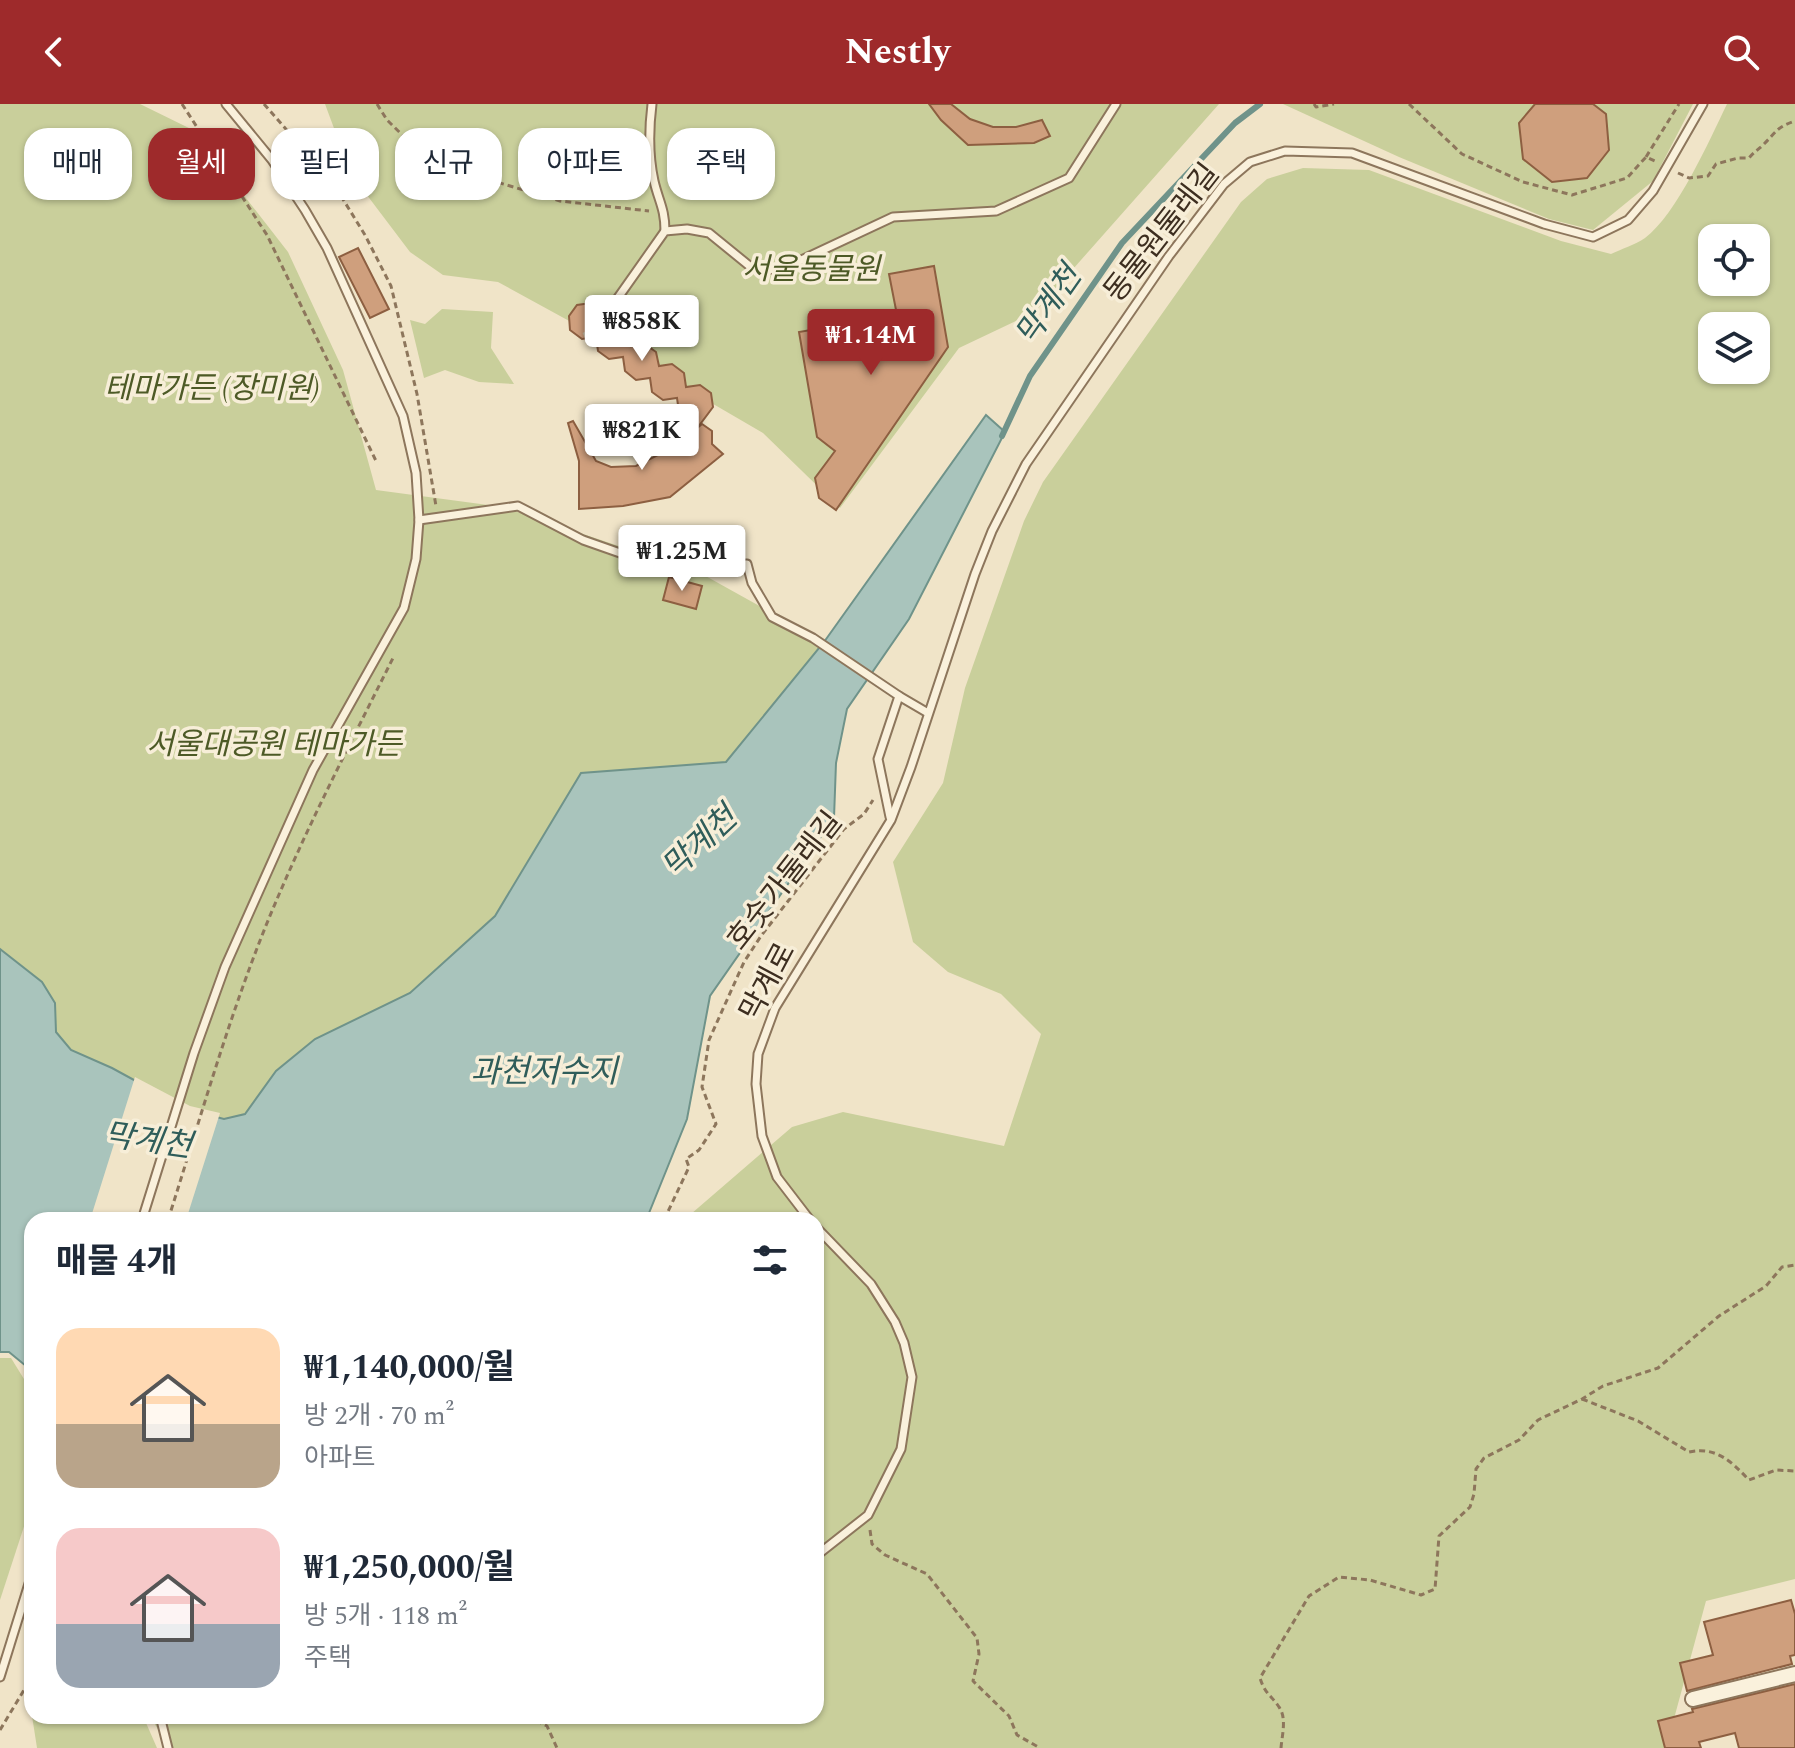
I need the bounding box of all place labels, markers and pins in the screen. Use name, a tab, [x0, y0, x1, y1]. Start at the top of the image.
pin: ₩858K	[586, 295, 698, 363]
pin: ₩1.14M	[806, 309, 936, 377]
pin: ₩821K	[586, 404, 698, 472]
pin: ₩1.25M	[617, 525, 747, 593]

